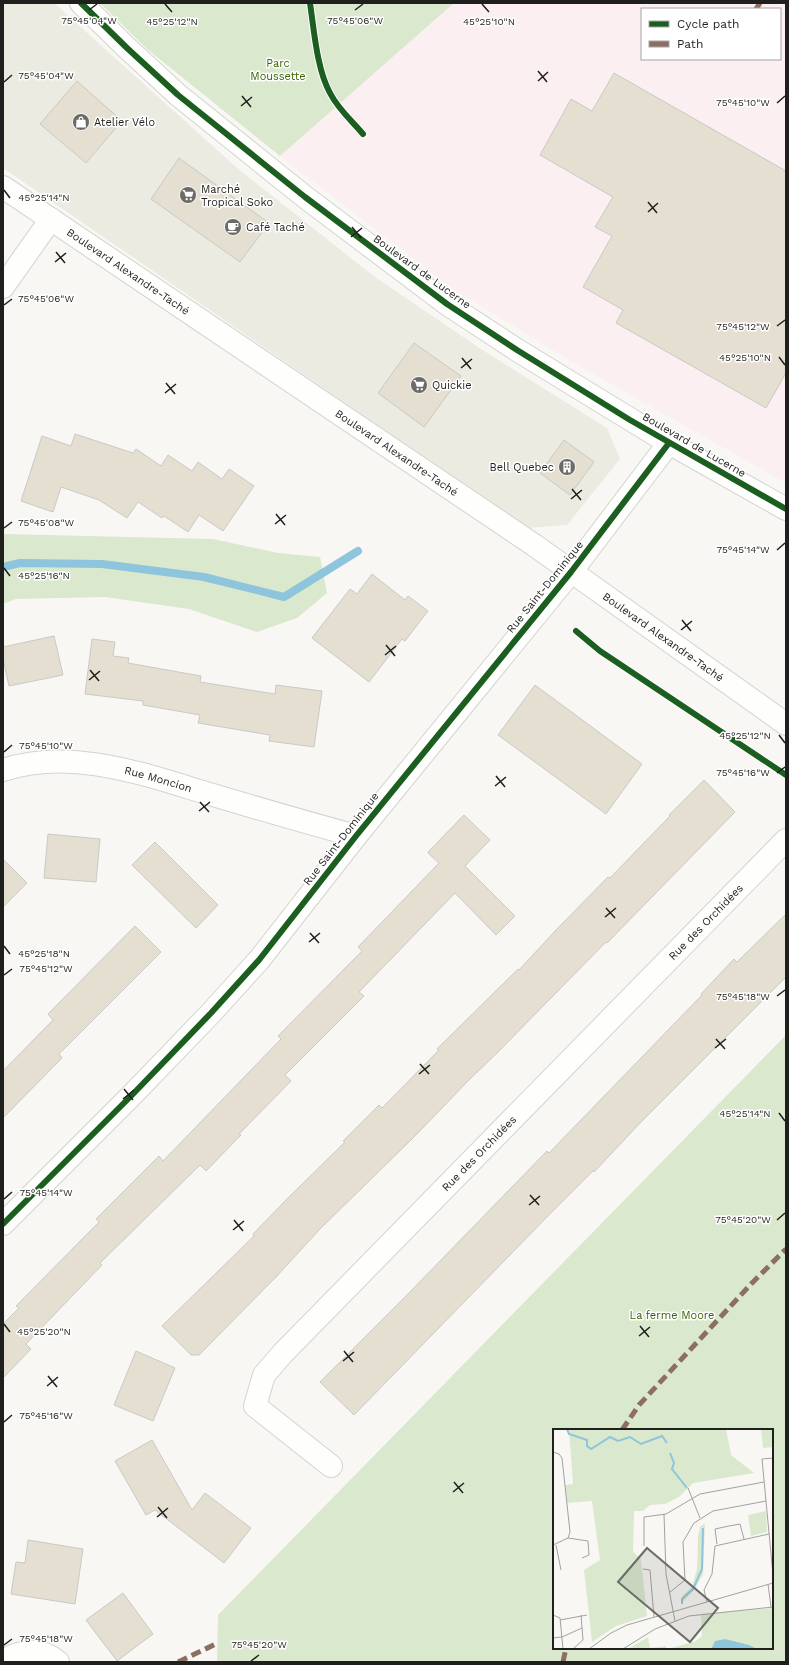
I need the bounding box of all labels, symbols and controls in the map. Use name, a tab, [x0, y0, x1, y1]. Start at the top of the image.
legend	[641, 8, 781, 60]
text: 75°45'04"W	[61, 15, 117, 26]
text: 75°45'06"W	[327, 15, 383, 26]
text: 45°25'12"N	[146, 16, 198, 27]
text: 45°25'10"N	[463, 16, 515, 27]
text: Cycle path	[677, 17, 739, 31]
text: Path	[677, 37, 703, 51]
park label: Parc Moussette	[250, 57, 306, 83]
text: 75°45'04"W	[18, 70, 74, 81]
text: 75°45'10"W	[716, 97, 770, 108]
shop icon: Atelier Vélo	[71, 112, 91, 132]
place label: Atelier Vélo	[94, 116, 155, 129]
place label: Marché Tropical Soko	[201, 183, 273, 209]
supermarket icon: Marché Tropical Soko	[178, 185, 198, 205]
text: 45°25'14"N	[18, 192, 70, 203]
cafe icon: Café Taché	[223, 217, 243, 237]
place label: Café Taché	[246, 221, 305, 234]
street label: Boulevard Alexandre-Taché	[64, 225, 192, 317]
street label: Boulevard de Lucerne	[371, 232, 473, 312]
text: 75°45'06"W	[18, 293, 74, 304]
text: 75°45'12"W	[716, 321, 770, 332]
text: 45°25'10"N	[719, 352, 771, 363]
supermarket icon: Quickie	[409, 375, 429, 395]
place label: Quickie	[432, 379, 472, 392]
street label: Boulevard Alexandre-Taché	[333, 407, 461, 499]
street label: Boulevard de Lucerne	[640, 410, 748, 480]
building icon: Bell Quebec	[557, 457, 577, 477]
place label: Bell Quebec	[490, 461, 554, 474]
text: 75°45'08"W	[18, 517, 74, 528]
street label: Rue Saint-Dominique	[504, 538, 586, 636]
text: 75°45'14"W	[716, 544, 770, 555]
text: 45°25'16"N	[18, 570, 70, 581]
street label: Boulevard Alexandre-Taché	[600, 589, 726, 684]
text: 45°25'12"N	[719, 730, 771, 741]
text: 75°45'10"W	[19, 740, 73, 751]
street label: Rue Moncion	[123, 763, 194, 795]
text: 75°45'16"W	[716, 767, 770, 778]
street label: Rue Saint-Dominique	[301, 790, 381, 888]
street label: Rue des Orchidées	[666, 881, 746, 962]
text: 45°25'18"N	[18, 948, 70, 959]
text: 75°45'12"W	[19, 963, 73, 974]
text: 75°45'18"W	[716, 991, 770, 1002]
text: 45°25'14"N	[719, 1108, 771, 1119]
street label: Rue des Orchidées	[439, 1113, 519, 1194]
text: 75°45'14"W	[19, 1187, 73, 1198]
text: 75°45'20"W	[715, 1214, 771, 1225]
park label: La ferme Moore	[630, 1309, 714, 1322]
text: 45°25'20"N	[17, 1326, 71, 1337]
text: 75°45'16"W	[19, 1410, 73, 1421]
inset map	[553, 1429, 773, 1649]
text: 75°45'18"W	[19, 1633, 73, 1644]
text: 75°45'20"W	[231, 1639, 287, 1650]

